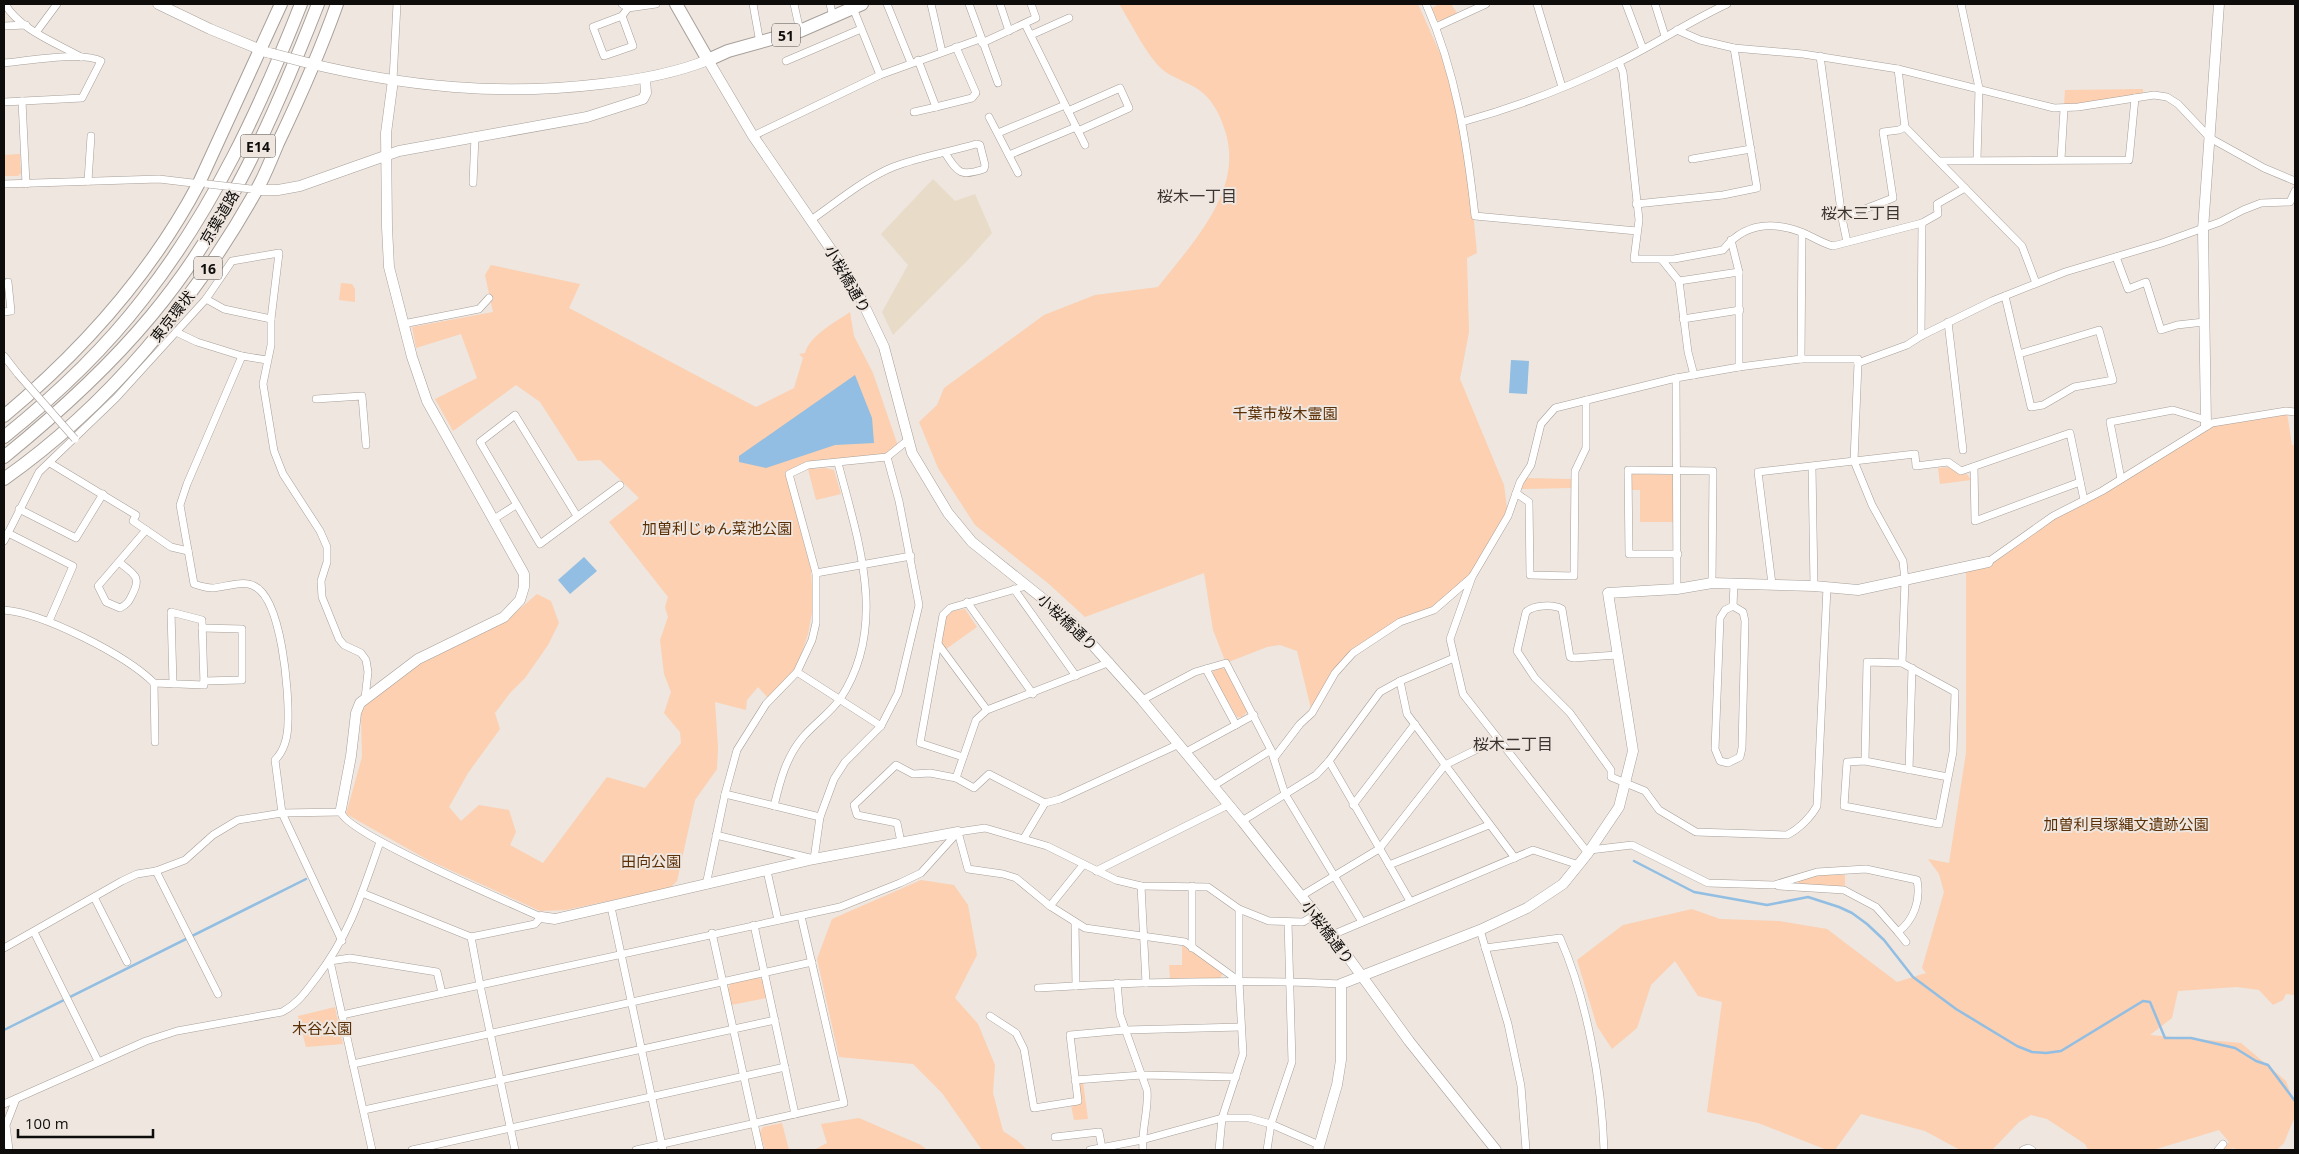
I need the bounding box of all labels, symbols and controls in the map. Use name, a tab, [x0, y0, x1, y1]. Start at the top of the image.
road number: 51	[772, 24, 800, 46]
road number: E14	[240, 134, 276, 158]
district label: 桜木一丁目	[1157, 185, 1237, 207]
street label: 京葉道路	[195, 186, 243, 248]
district label: 桜木三丁目	[1821, 202, 1901, 224]
street label: 小桜橋通り	[821, 242, 875, 316]
road number: 16	[194, 256, 222, 280]
street label: 東京環状	[146, 286, 198, 346]
park label: 千葉市桜木霊園	[1232, 403, 1338, 423]
park label: 加曽利じゅん菜池公園	[642, 518, 792, 538]
street label: 小桜橋通り	[1034, 589, 1102, 655]
district label: 桜木二丁目	[1473, 733, 1553, 755]
park label: 加曽利貝塚縄文遺跡公園	[2043, 814, 2209, 834]
park label: 田向公園	[621, 851, 681, 871]
street label: 小桜橋通り	[1297, 896, 1359, 968]
park label: 木谷公園	[292, 1018, 352, 1038]
scale bar	[18, 1106, 152, 1138]
text: 100 m	[25, 1113, 69, 1133]

